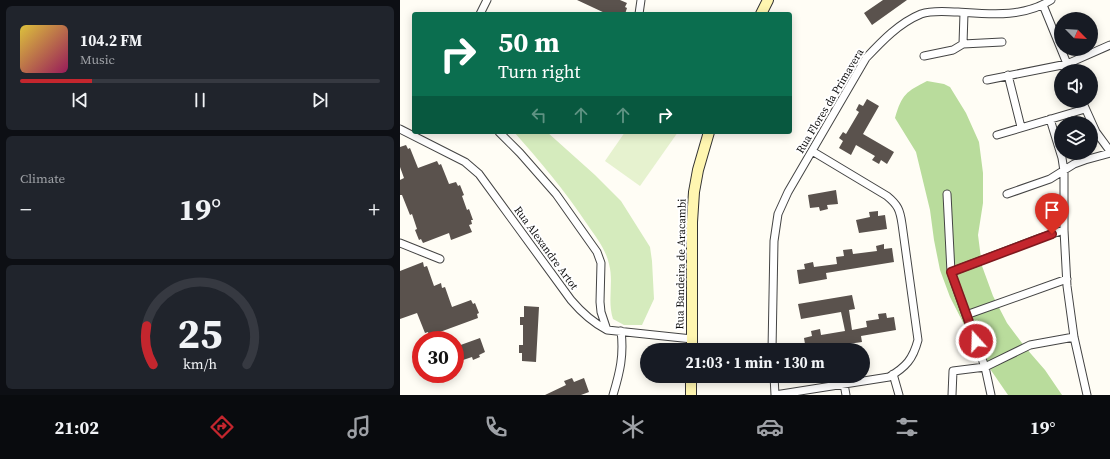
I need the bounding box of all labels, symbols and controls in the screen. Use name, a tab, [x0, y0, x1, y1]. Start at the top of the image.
north arrow	[1054, 12, 1098, 56]
map controls	[1054, 12, 1098, 160]
text: 50 m	[498, 23, 560, 61]
icon: right	[432, 28, 484, 80]
text: 104.2 FM	[80, 30, 142, 51]
street label: Rua Flores da Primavera	[793, 45, 867, 156]
text: Music	[80, 51, 115, 68]
text: Turn right	[498, 59, 580, 84]
button: sound	[1054, 64, 1098, 108]
icon: previous	[69, 89, 91, 111]
icon: pause	[189, 89, 211, 111]
icon: next	[309, 89, 331, 111]
icon: left	[528, 104, 550, 126]
icon: ahead	[570, 104, 592, 126]
icon: ahead	[612, 104, 634, 126]
icon: right	[654, 104, 676, 126]
button: layers	[1054, 116, 1098, 160]
text: Climate	[20, 170, 65, 187]
text: 19°	[179, 189, 221, 230]
pin	[1035, 193, 1069, 234]
text: −	[20, 194, 32, 224]
text: +	[368, 194, 380, 224]
street label: Rua Bandeira de Aracambi	[672, 198, 690, 330]
icon: arrive	[1041, 199, 1063, 221]
street label: Rua Alexandre Artot	[511, 203, 582, 293]
text: 25	[177, 305, 223, 362]
position arrow	[955, 320, 997, 362]
speed limit sign: 30	[412, 331, 464, 383]
text: 21:03 · 1 min · 130 m	[686, 352, 825, 373]
text: km/h	[183, 354, 217, 374]
icon: directions	[208, 413, 236, 441]
icon: music	[345, 413, 373, 441]
icon: phone	[482, 413, 510, 441]
icon: climate	[619, 413, 647, 441]
icon: car	[756, 413, 784, 441]
icon: filters	[893, 413, 921, 441]
text: 21:02	[55, 415, 99, 440]
text: 19°	[1030, 415, 1055, 440]

